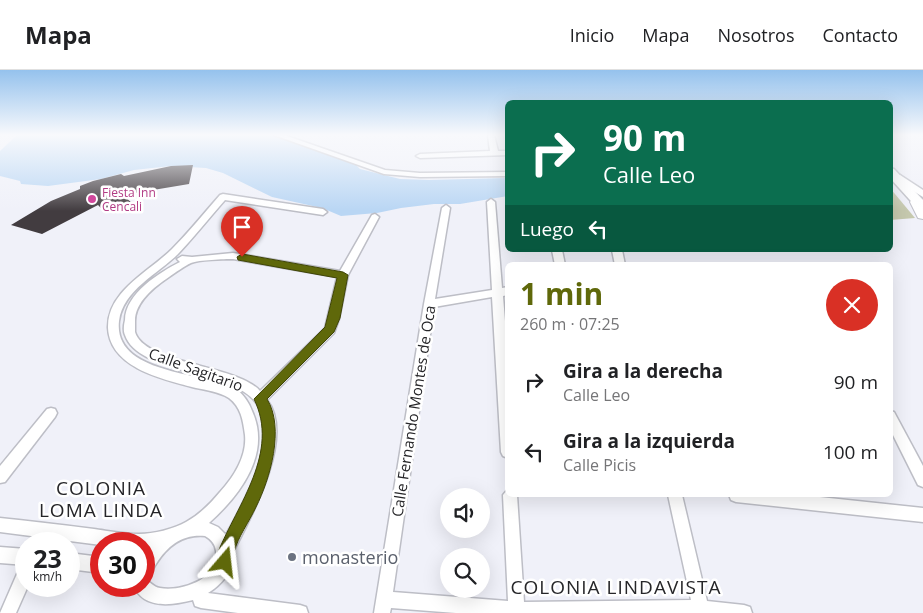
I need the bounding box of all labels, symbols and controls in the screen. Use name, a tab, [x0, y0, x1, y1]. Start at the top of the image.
text: Mapa	[25, 18, 92, 51]
text: Inicio	[570, 23, 614, 47]
text: Mapa	[642, 23, 690, 47]
text: Nosotros	[718, 23, 795, 47]
text: Contacto	[823, 23, 898, 47]
text: 90 m	[603, 114, 686, 161]
icon: right	[520, 120, 585, 185]
text: Calle Leo	[603, 159, 695, 189]
place label: Fiesta Inn Cencali	[102, 184, 156, 215]
marker: Fiesta Inn Cencali	[86, 193, 98, 205]
pin	[221, 206, 263, 257]
icon: arrive	[228, 213, 256, 241]
icon: left	[584, 215, 612, 243]
text: Luego	[520, 216, 574, 242]
text: 1 min	[520, 273, 603, 314]
button: close	[826, 279, 878, 331]
street label: Calle Fernando Montes de Oca	[386, 304, 440, 518]
text: 260 m · 07:25	[520, 313, 620, 335]
street label: Calle Sagitario	[146, 343, 246, 395]
text: Gira a la derecha	[563, 358, 723, 384]
icon: right	[520, 368, 548, 396]
text: 90 m	[834, 369, 878, 395]
text: Calle Leo	[563, 384, 630, 406]
text: Gira a la izquierda	[563, 428, 735, 454]
icon: left	[520, 438, 548, 466]
text: 100 m	[823, 439, 878, 465]
text: Calle Picis	[563, 454, 636, 476]
district label: COLONIA LOMA LINDA	[39, 475, 163, 523]
map controls	[440, 488, 490, 598]
button: sound	[440, 488, 490, 538]
speed limit sign: 30	[90, 532, 155, 597]
position arrow	[198, 535, 250, 587]
text: 23	[33, 541, 62, 575]
place label: monasterio	[302, 545, 398, 569]
button: search	[440, 548, 490, 598]
marker: monasterio	[286, 551, 298, 563]
text: km/h	[33, 568, 62, 585]
district label: COLONIA LINDAVISTA	[511, 574, 721, 600]

